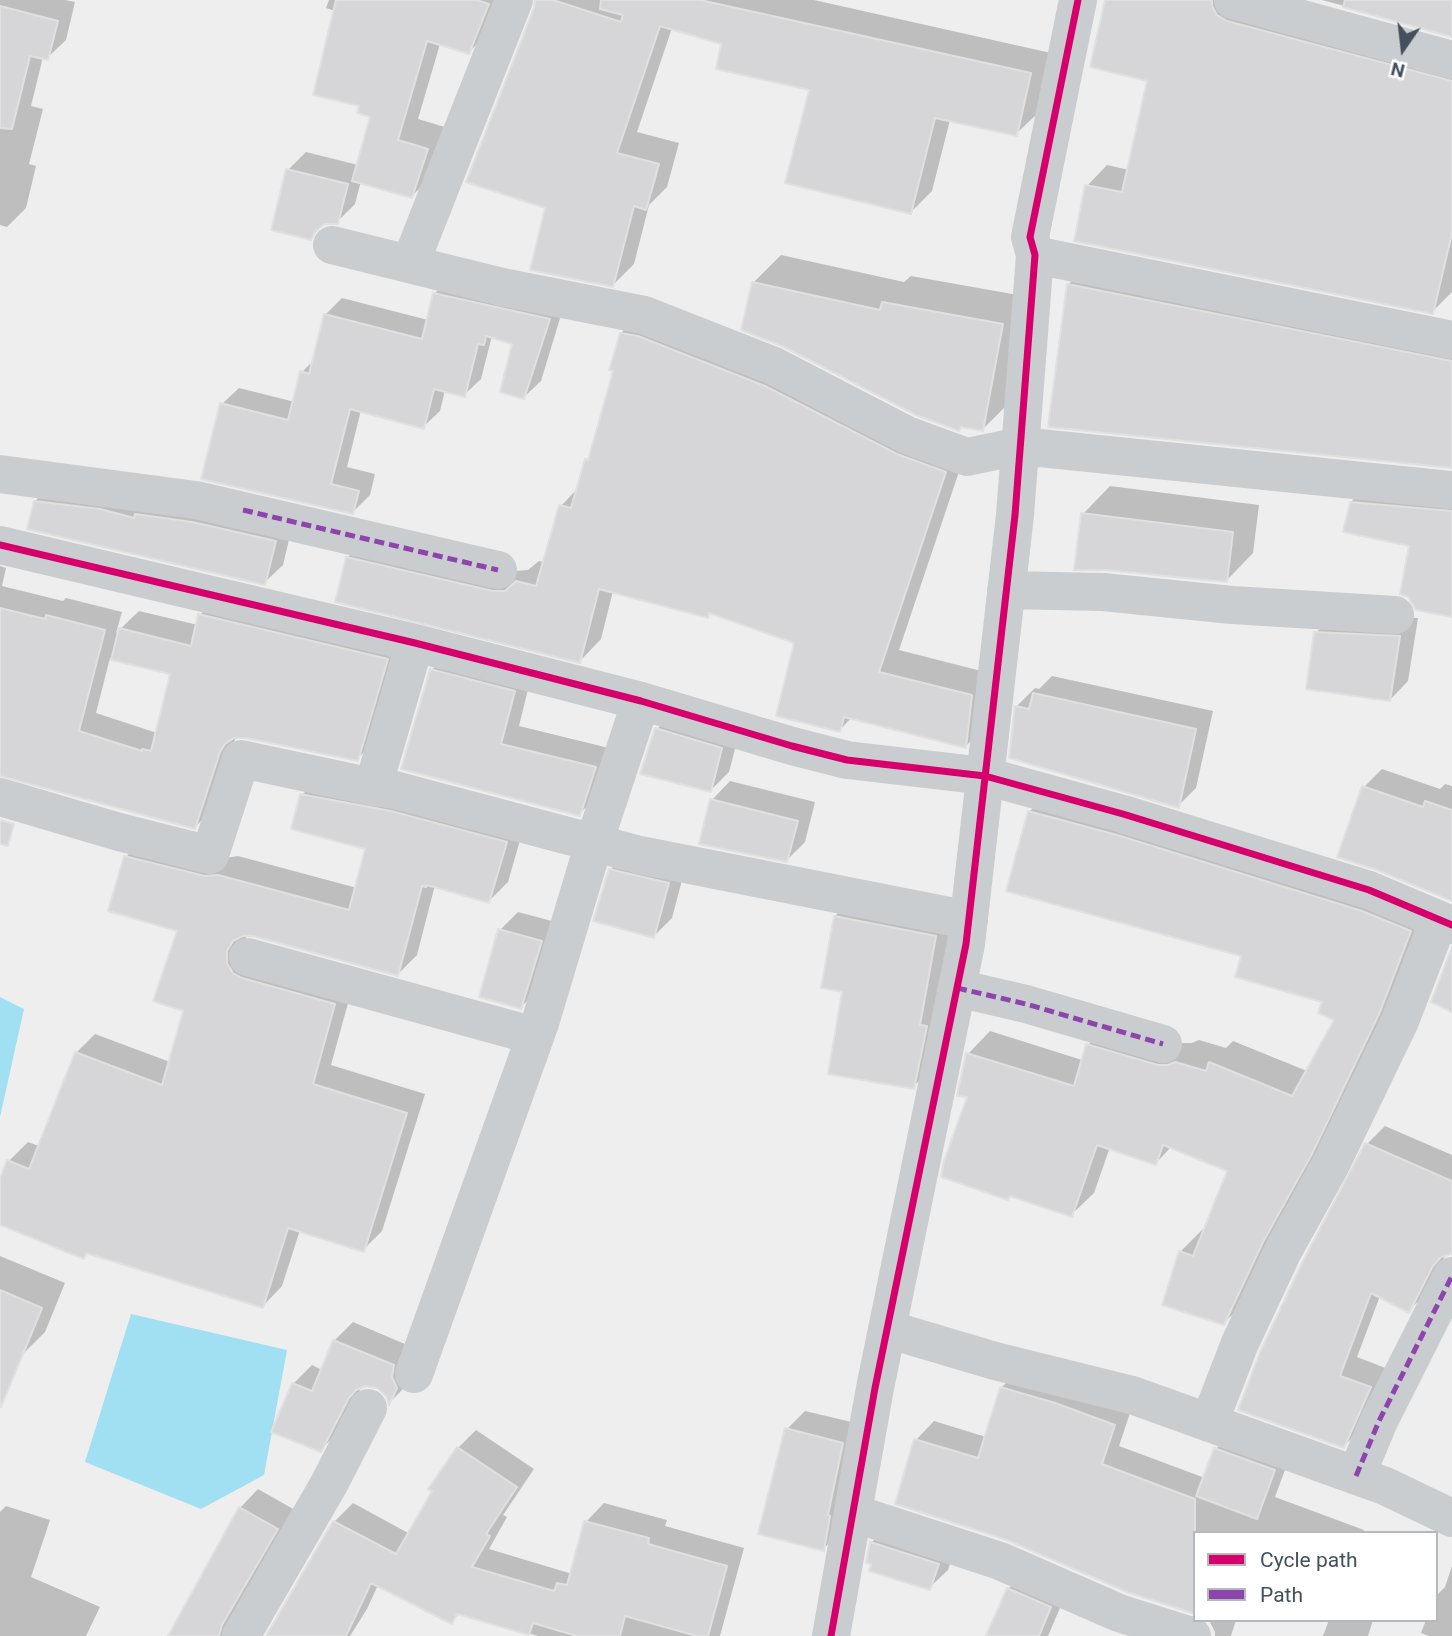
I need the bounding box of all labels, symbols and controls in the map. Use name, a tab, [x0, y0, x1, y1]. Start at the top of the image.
north arrow	[1368, 14, 1438, 84]
text: N	[1389, 57, 1407, 83]
legend	[1193, 1531, 1438, 1622]
text: Cycle path	[1260, 1548, 1358, 1572]
text: Path	[1260, 1583, 1303, 1607]

